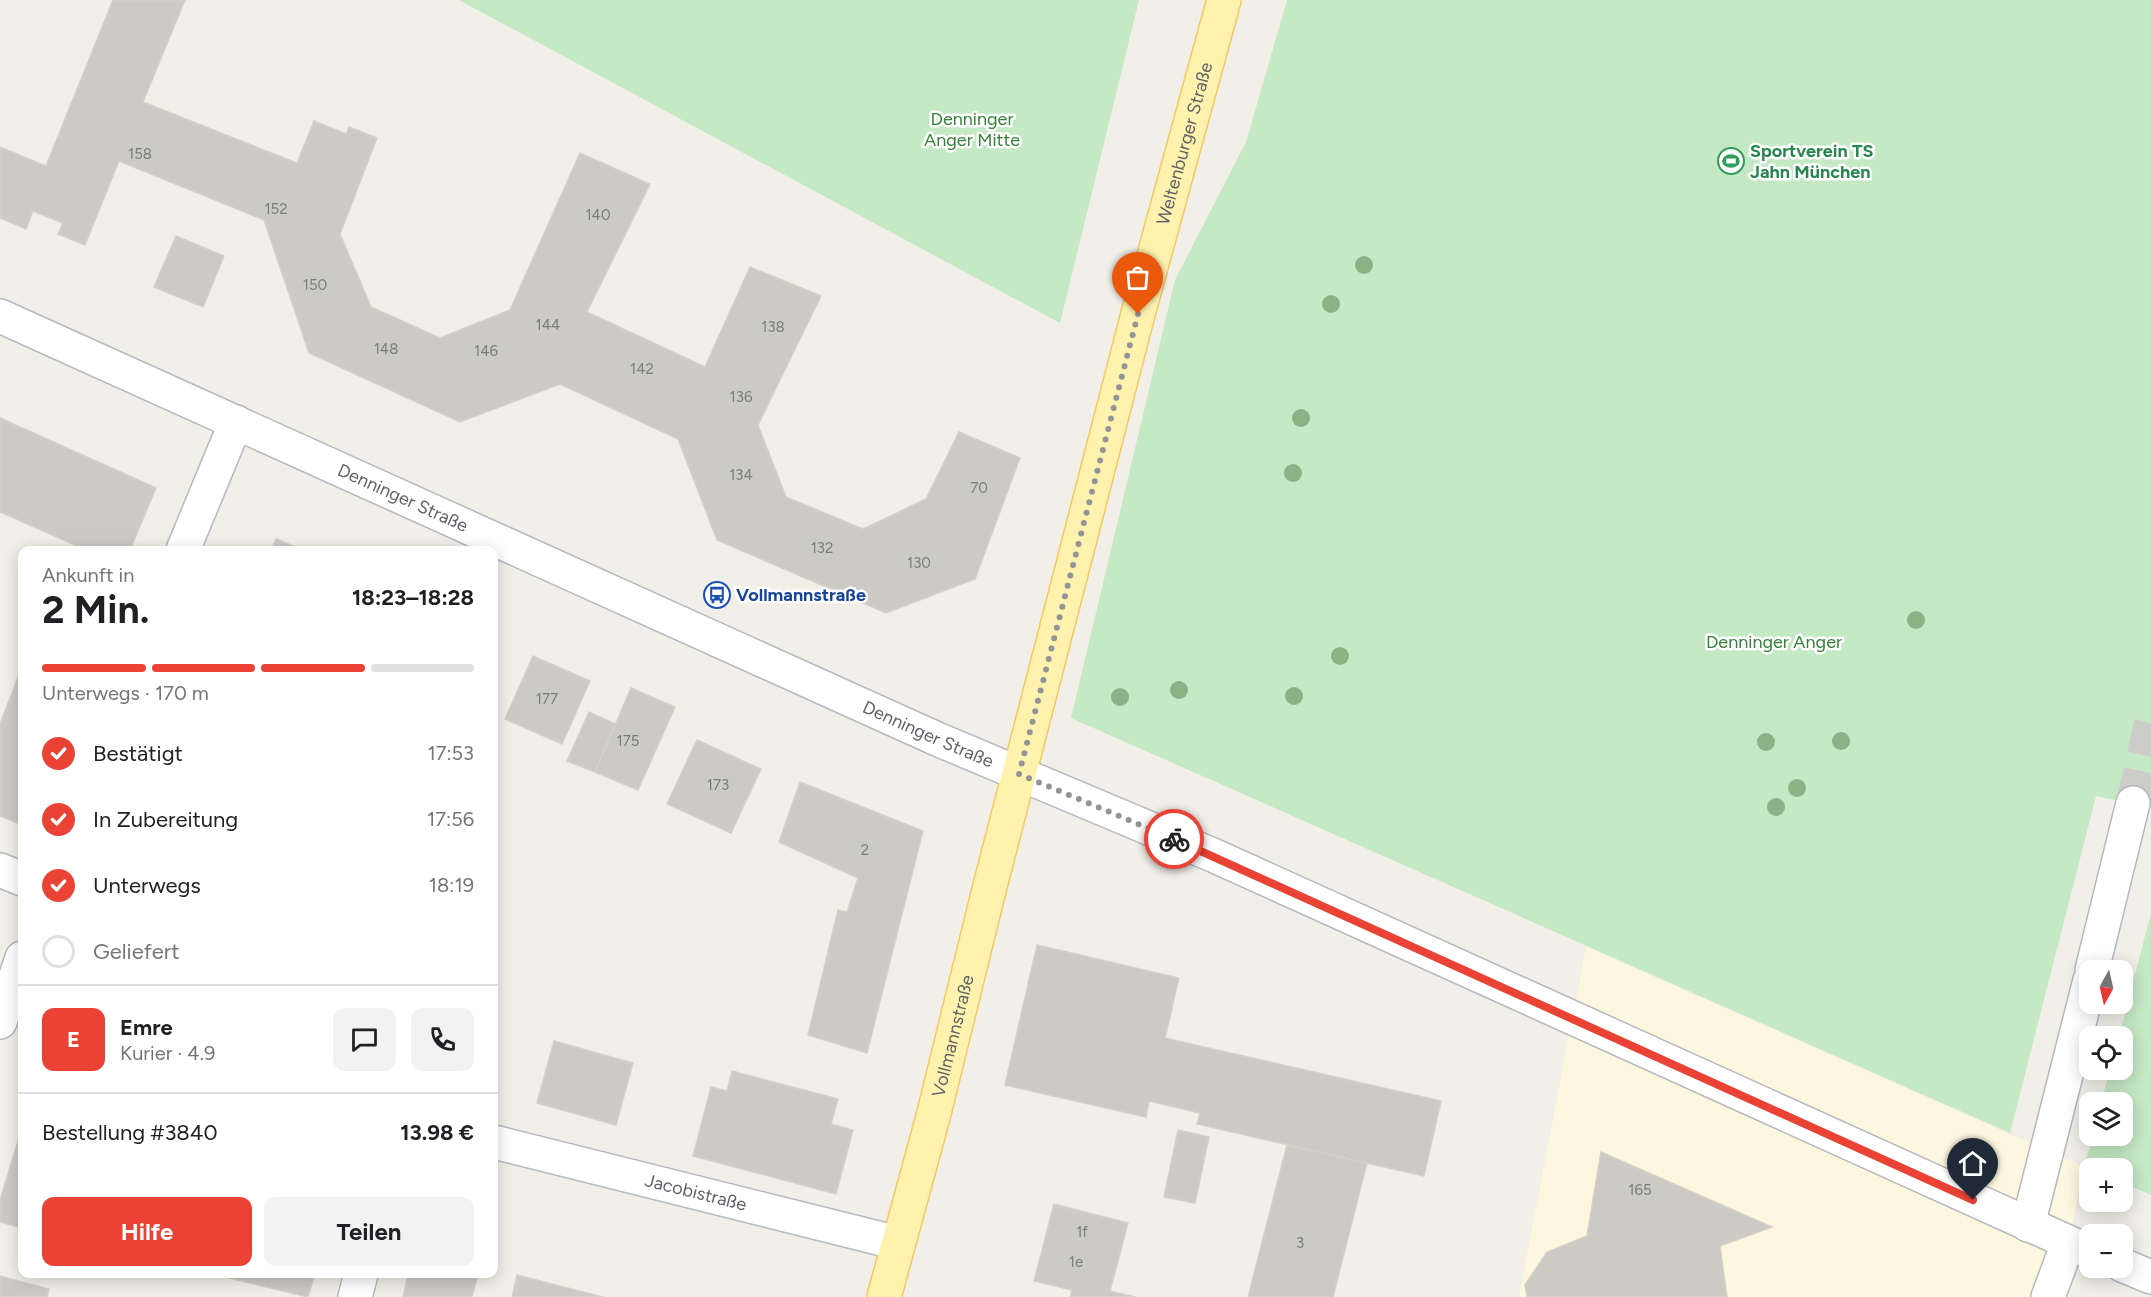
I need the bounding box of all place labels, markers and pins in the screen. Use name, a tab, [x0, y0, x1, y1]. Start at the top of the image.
place label: Sportverein TS Jahn München	[1750, 140, 1873, 183]
sports icon: Sportverein TS Jahn München	[1716, 146, 1746, 176]
pin	[1112, 252, 1163, 314]
bus stop icon: Vollmannstraße	[702, 580, 732, 610]
place label: Vollmannstraße	[736, 584, 866, 606]
pin	[1947, 1138, 1998, 1200]

